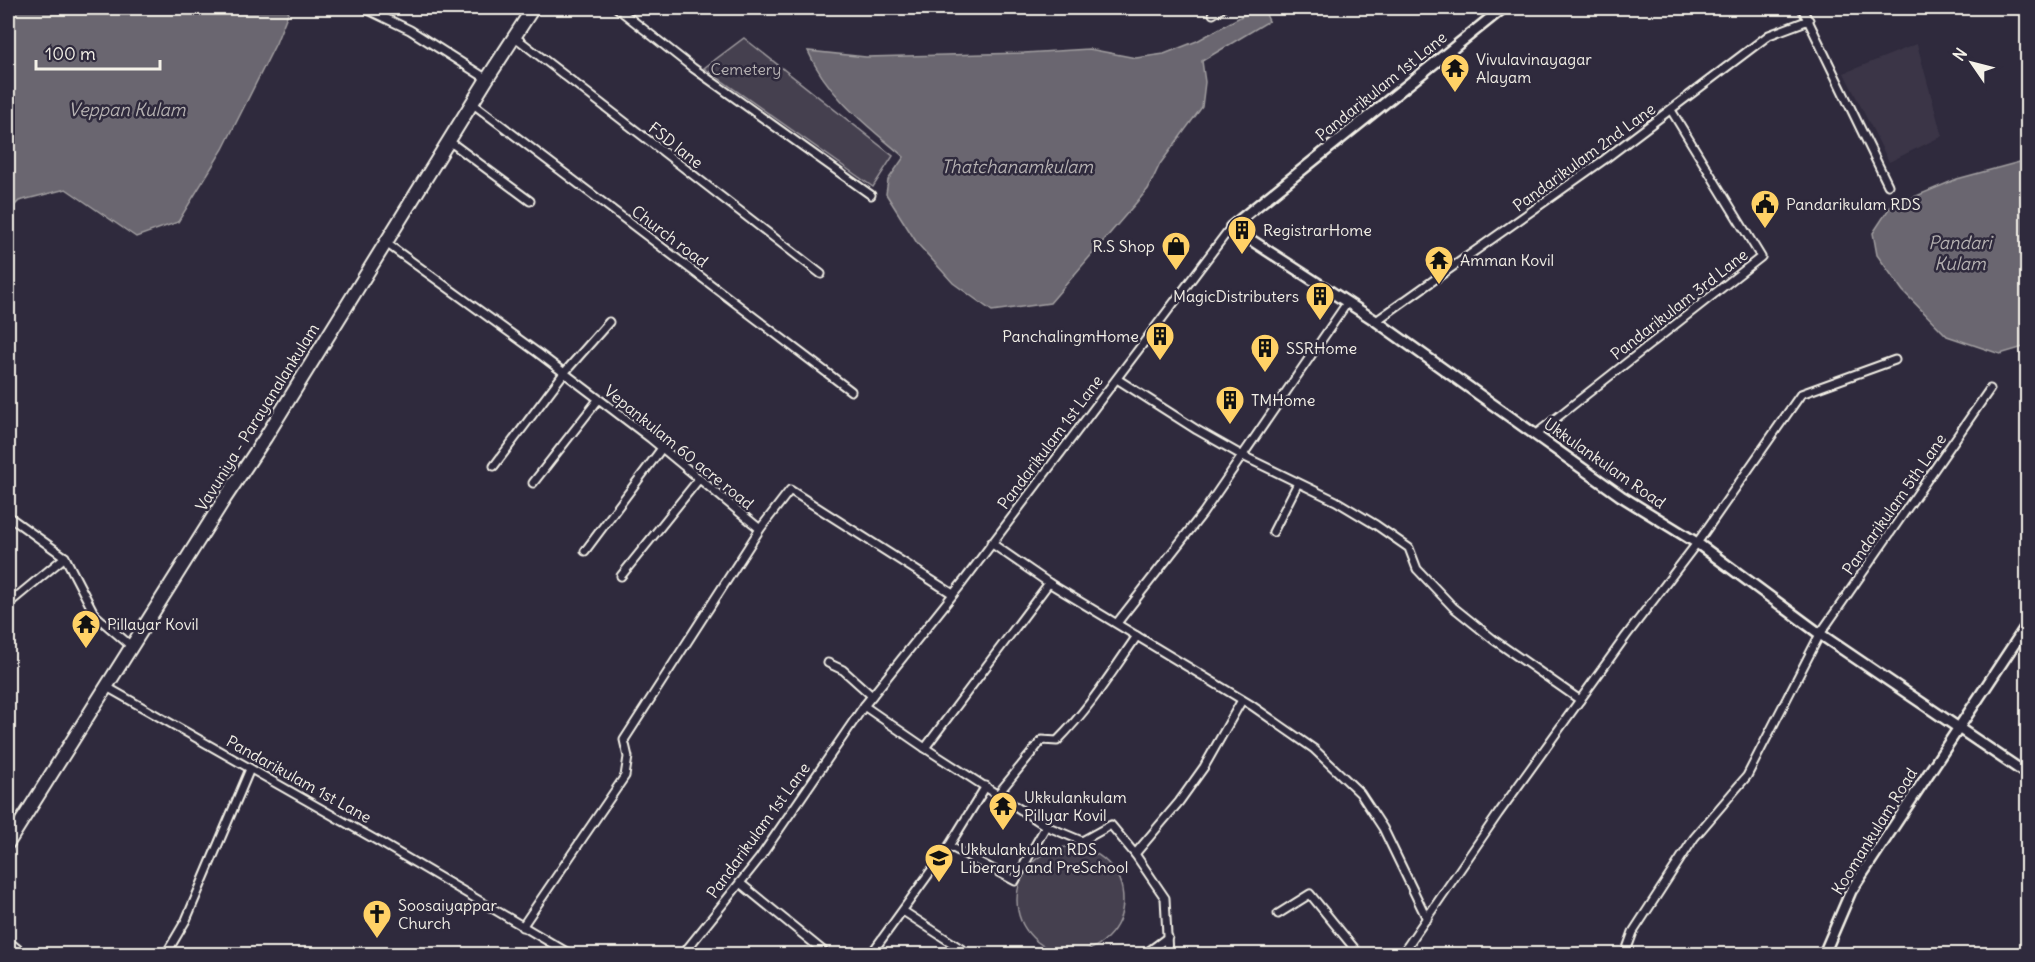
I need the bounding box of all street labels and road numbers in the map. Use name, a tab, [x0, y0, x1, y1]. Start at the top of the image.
street label: Pandarikulam 1st Lane	[1311, 27, 1451, 145]
street label: Pandarikulam 2nd Lane	[1509, 99, 1659, 215]
street label: FSD lane	[645, 118, 707, 172]
street label: Church road	[628, 201, 712, 271]
street label: Pandarikulam 3rd Lane	[1606, 244, 1752, 364]
street label: Vavuniya - Parayanalankulam	[191, 319, 323, 515]
street label: Pandarikulam 1st Lane	[993, 371, 1107, 513]
street label: Vepankulam 60 acre road	[600, 380, 758, 514]
street label: Ukkulankulam Road	[1540, 413, 1670, 513]
street label: Pandarikulam 5th Lane	[1838, 430, 1950, 578]
street label: Pandarikulam 1st Lane	[223, 731, 375, 827]
street label: Pandarikulam 1st Lane	[702, 758, 814, 902]
street label: Koomankulam Road	[1827, 764, 1921, 898]

